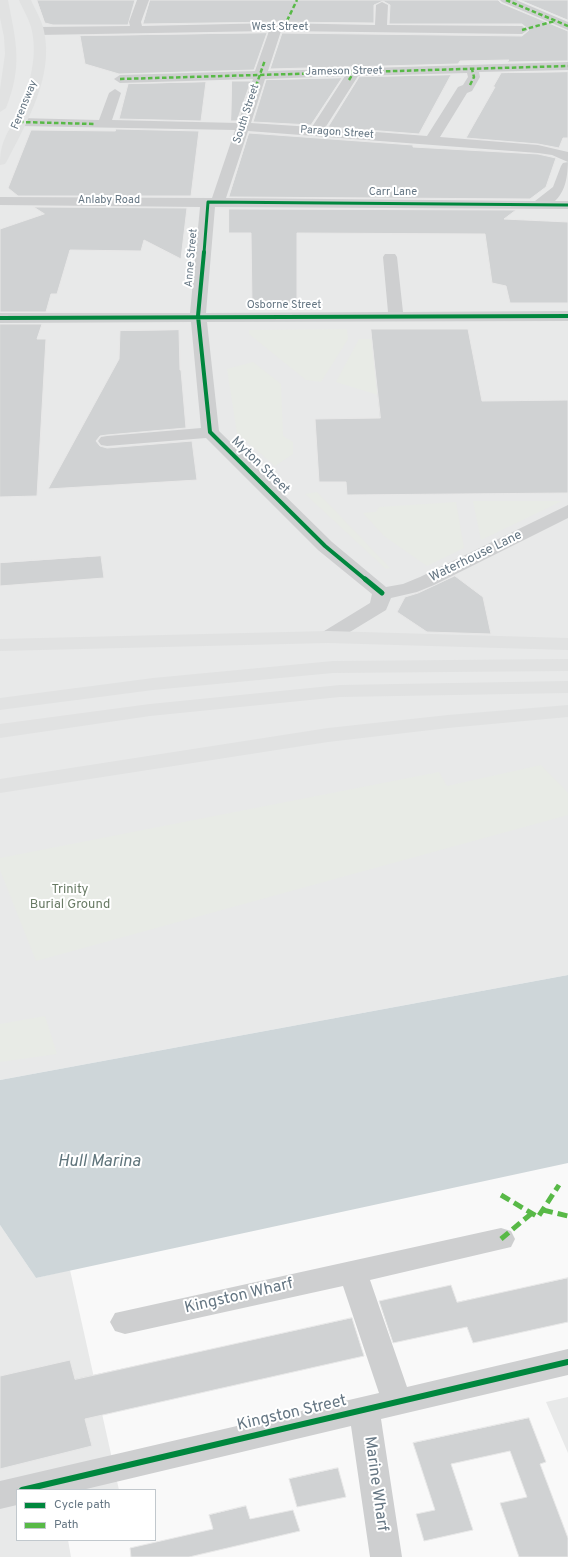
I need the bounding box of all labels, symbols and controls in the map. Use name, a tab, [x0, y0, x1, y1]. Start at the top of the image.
street label: West Street	[252, 21, 308, 35]
street label: Jameson Street	[305, 65, 383, 79]
street label: Ferensway	[9, 78, 41, 132]
street label: South Street	[231, 83, 263, 145]
street label: Paragon Street	[300, 124, 374, 142]
street label: Carr Lane	[369, 186, 417, 200]
street label: Anlaby Road	[78, 194, 140, 208]
street label: Anne Street	[183, 228, 201, 288]
street label: Osborne Street	[247, 299, 321, 313]
street label: Myton Street	[227, 434, 293, 498]
street label: Waterhouse Lane	[427, 528, 525, 586]
park label: Trinity Burial Ground	[30, 882, 110, 913]
water label: Hull Marina	[57, 1153, 141, 1173]
street label: Kingston Wharf	[183, 1275, 295, 1319]
street label: Kingston Street	[235, 1392, 349, 1436]
street label: Marine Wharf	[359, 1435, 391, 1533]
legend	[16, 1489, 156, 1541]
text: Cycle path	[54, 1497, 111, 1513]
text: Path	[54, 1517, 79, 1533]

